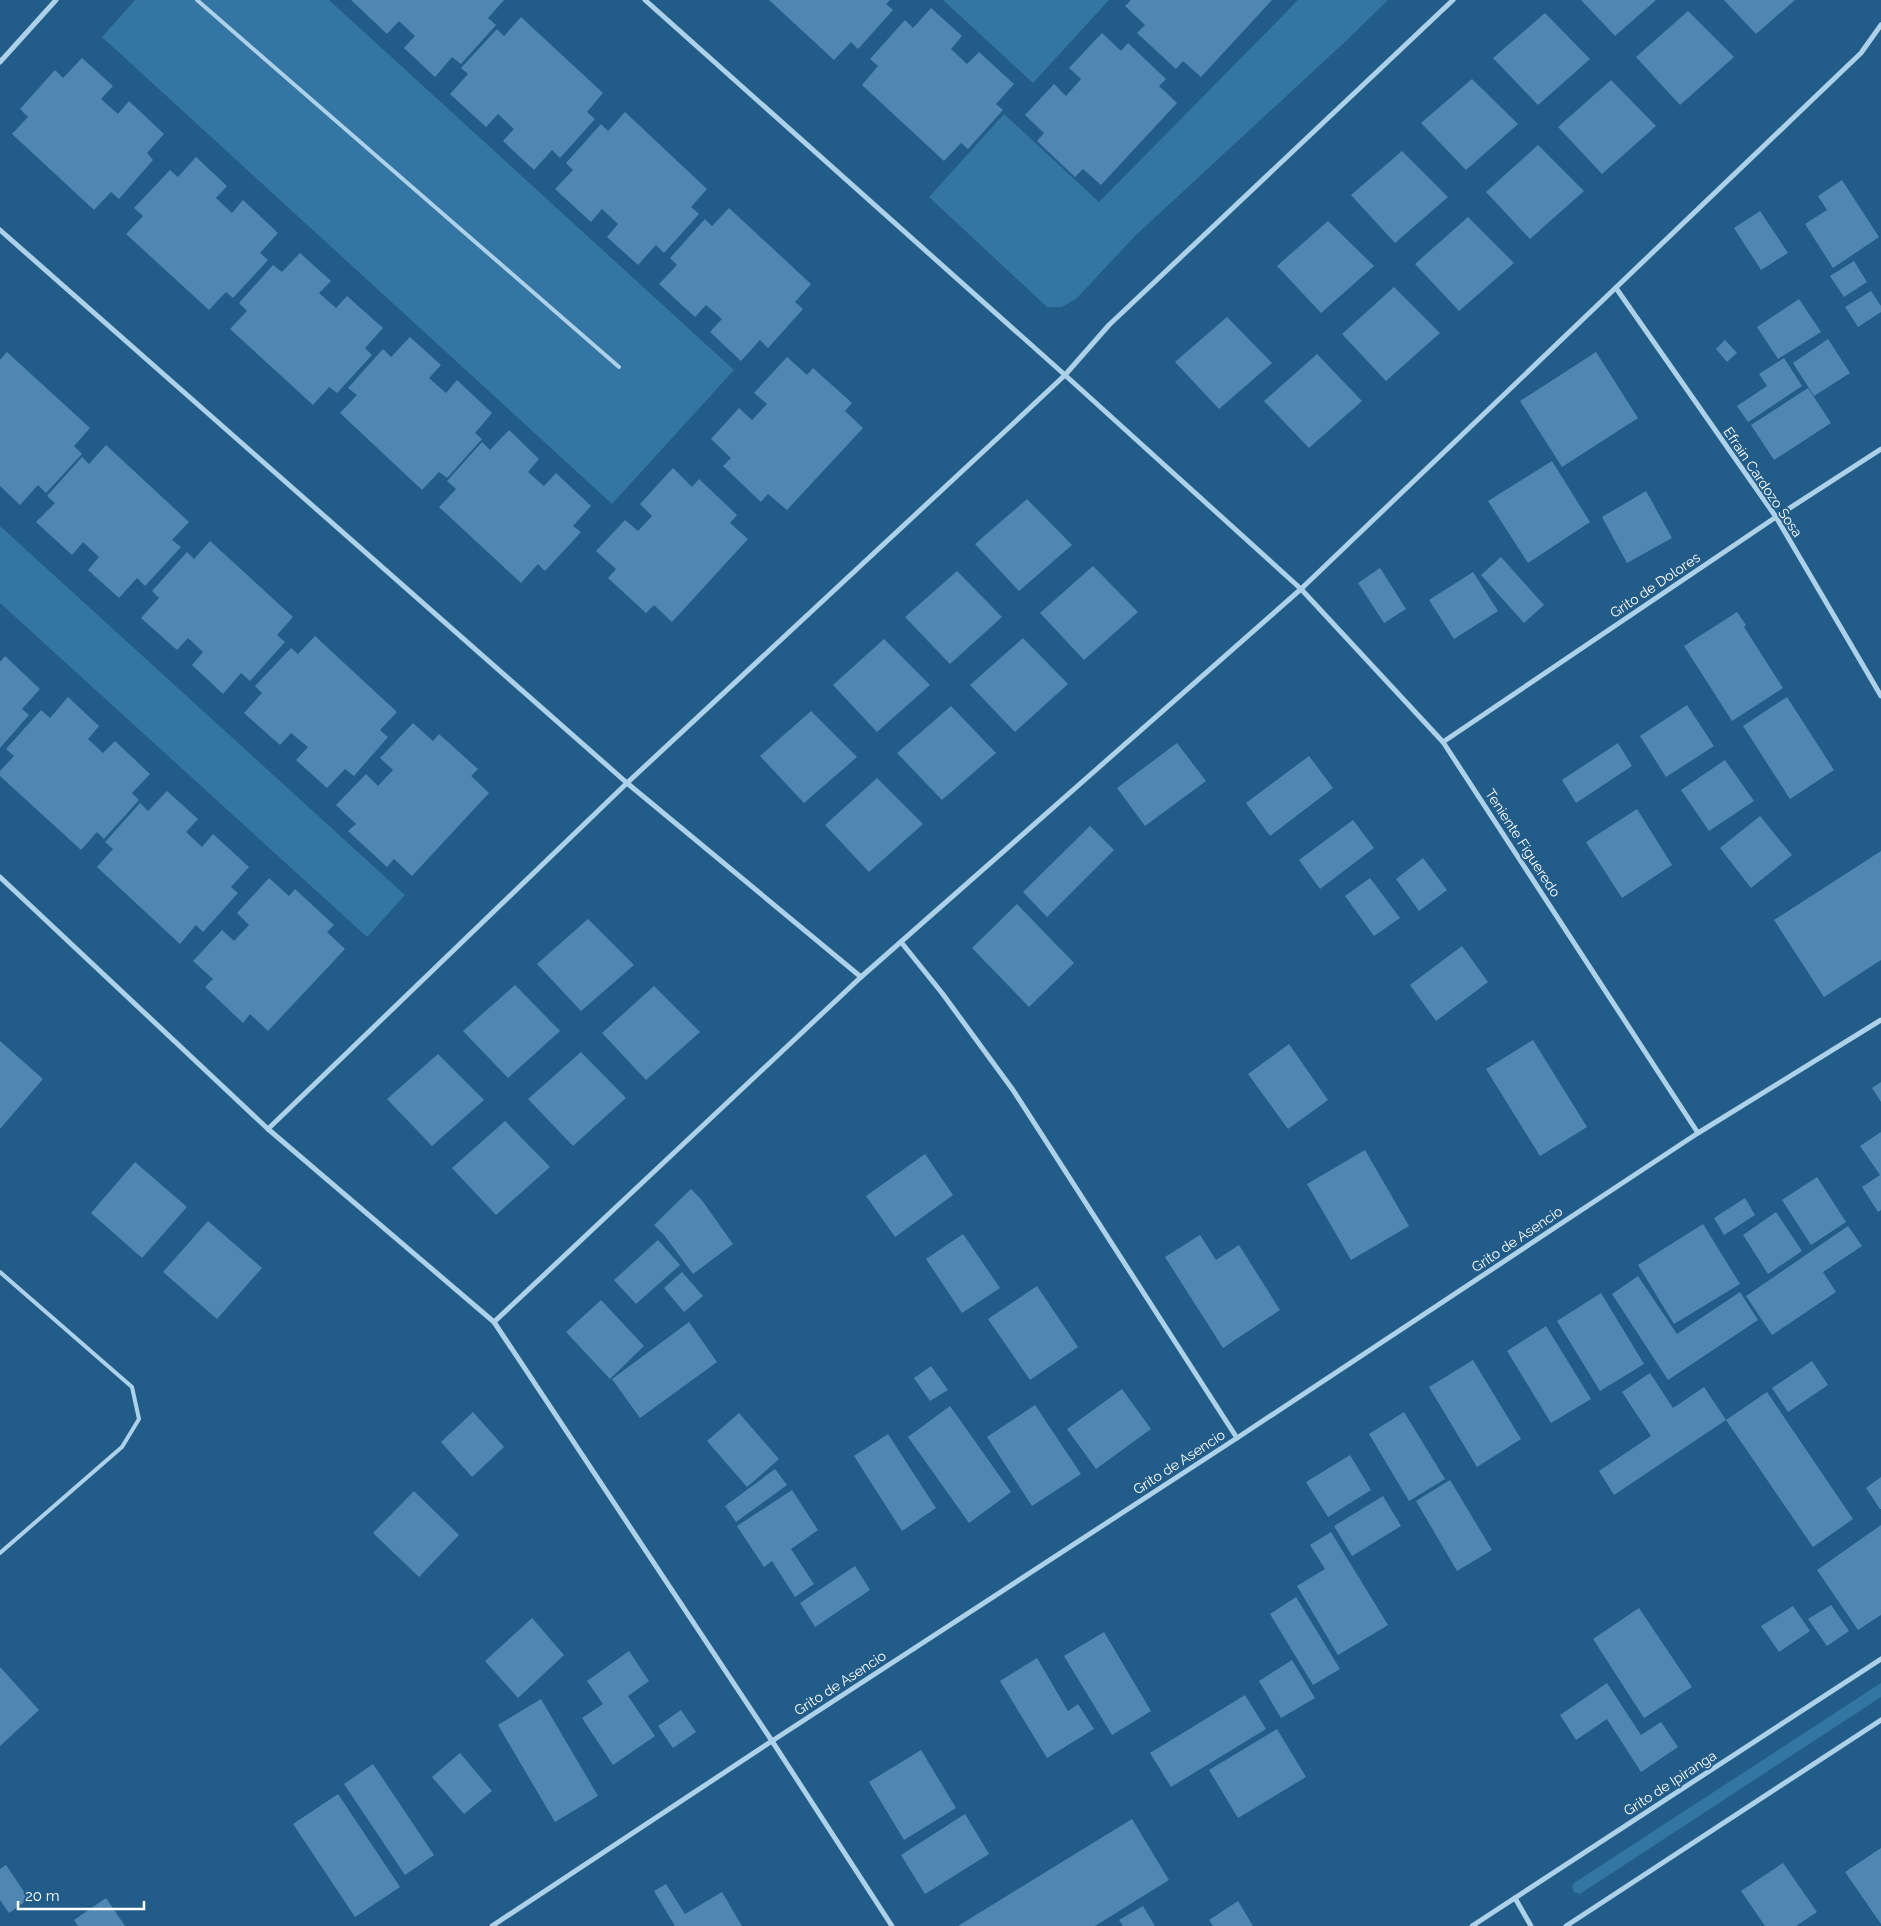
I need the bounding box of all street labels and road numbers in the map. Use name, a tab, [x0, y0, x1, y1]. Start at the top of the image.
street label: Efrain Cardozo Sosa	[1720, 424, 1806, 540]
street label: Grito de Dolores	[1607, 549, 1703, 621]
street label: Teniente Figueredo	[1482, 786, 1564, 900]
street label: Grito de Asencio	[1469, 1203, 1565, 1275]
street label: Grito de Asencio	[1130, 1426, 1228, 1498]
street label: Grito de Asencio	[791, 1647, 889, 1719]
street label: Grito de Ipiranga	[1621, 1747, 1719, 1819]

